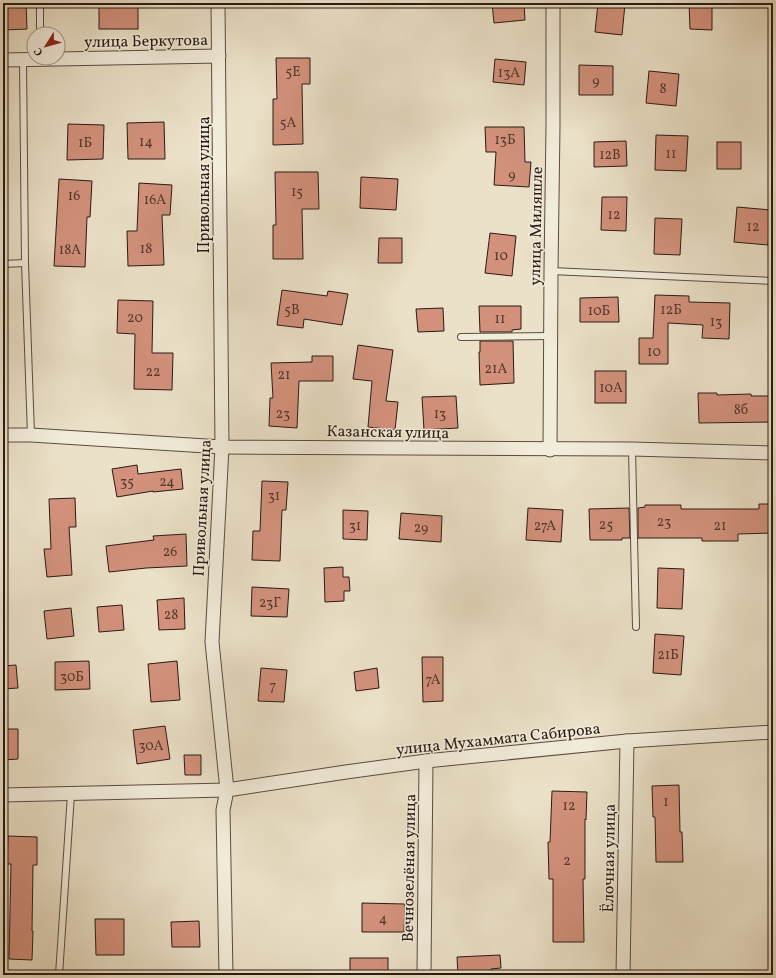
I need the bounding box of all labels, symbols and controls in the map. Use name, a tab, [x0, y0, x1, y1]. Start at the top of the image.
north arrow	[26, 26, 66, 66]
street label: улица Беркутова	[84, 30, 208, 54]
text: С	[31, 44, 47, 58]
house number: 5Е	[285, 63, 301, 82]
house number: 13А	[498, 64, 520, 83]
house number: 9	[592, 72, 600, 91]
house number: 8	[659, 80, 667, 99]
house number: 5А	[280, 114, 296, 133]
street label: Привольная улица	[194, 116, 216, 254]
house number: 13Б	[494, 131, 516, 150]
house number: 14	[139, 133, 153, 152]
house number: 1Б	[78, 134, 92, 153]
house number: 11	[666, 145, 676, 164]
house number: 12В	[599, 146, 621, 165]
house number: 9	[508, 166, 516, 185]
street label: улица Миляшле	[525, 166, 549, 286]
house number: 15	[291, 183, 303, 202]
house number: 16	[68, 187, 80, 206]
house number: 16А	[144, 191, 166, 210]
house number: 12	[608, 206, 620, 225]
house number: 12	[747, 218, 759, 237]
house number: 18	[140, 240, 152, 259]
house number: 18А	[59, 241, 81, 260]
house number: 10	[494, 247, 508, 266]
house number: 5В	[284, 301, 300, 320]
house number: 12Б	[660, 301, 682, 320]
house number: 10Б	[588, 302, 610, 321]
house number: 20	[127, 309, 143, 328]
house number: 11	[495, 310, 505, 329]
house number: 13	[710, 313, 722, 332]
house number: 10	[647, 343, 661, 362]
house number: 21А	[485, 360, 508, 379]
house number: 22	[145, 363, 161, 382]
house number: 21	[278, 366, 290, 385]
house number: 10А	[599, 379, 623, 398]
house number: 8б	[734, 401, 748, 420]
house number: 23	[276, 405, 290, 424]
house number: 13	[434, 405, 446, 424]
street label: Казанская улица	[326, 421, 450, 445]
street label: Привольная улица	[188, 439, 218, 577]
house number: 35	[120, 473, 134, 492]
house number: 24	[159, 473, 175, 492]
house number: 31	[268, 487, 280, 506]
house number: 23	[657, 513, 671, 532]
house number: 25	[599, 516, 613, 535]
house number: 31	[349, 517, 361, 536]
house number: 27А	[534, 517, 556, 536]
house number: 21	[714, 517, 726, 536]
house number: 29	[414, 519, 428, 538]
house number: 26	[163, 543, 177, 562]
house number: 23Г	[259, 594, 281, 613]
house number: 28	[164, 606, 178, 625]
house number: 21Б	[657, 646, 679, 665]
house number: 30Б	[60, 668, 84, 687]
house number: 7А	[425, 671, 441, 690]
house number: 7	[270, 677, 277, 696]
street label: улица Мухаммата Сабирова	[395, 718, 602, 762]
house number: 30А	[138, 737, 164, 756]
house number: 1	[663, 793, 669, 812]
street label: Вечнозелёная улица	[398, 794, 422, 942]
house number: 12	[563, 797, 575, 816]
street label: Ёлочная улица	[598, 803, 622, 913]
house number: 2	[563, 852, 571, 871]
house number: 4	[379, 910, 387, 929]

